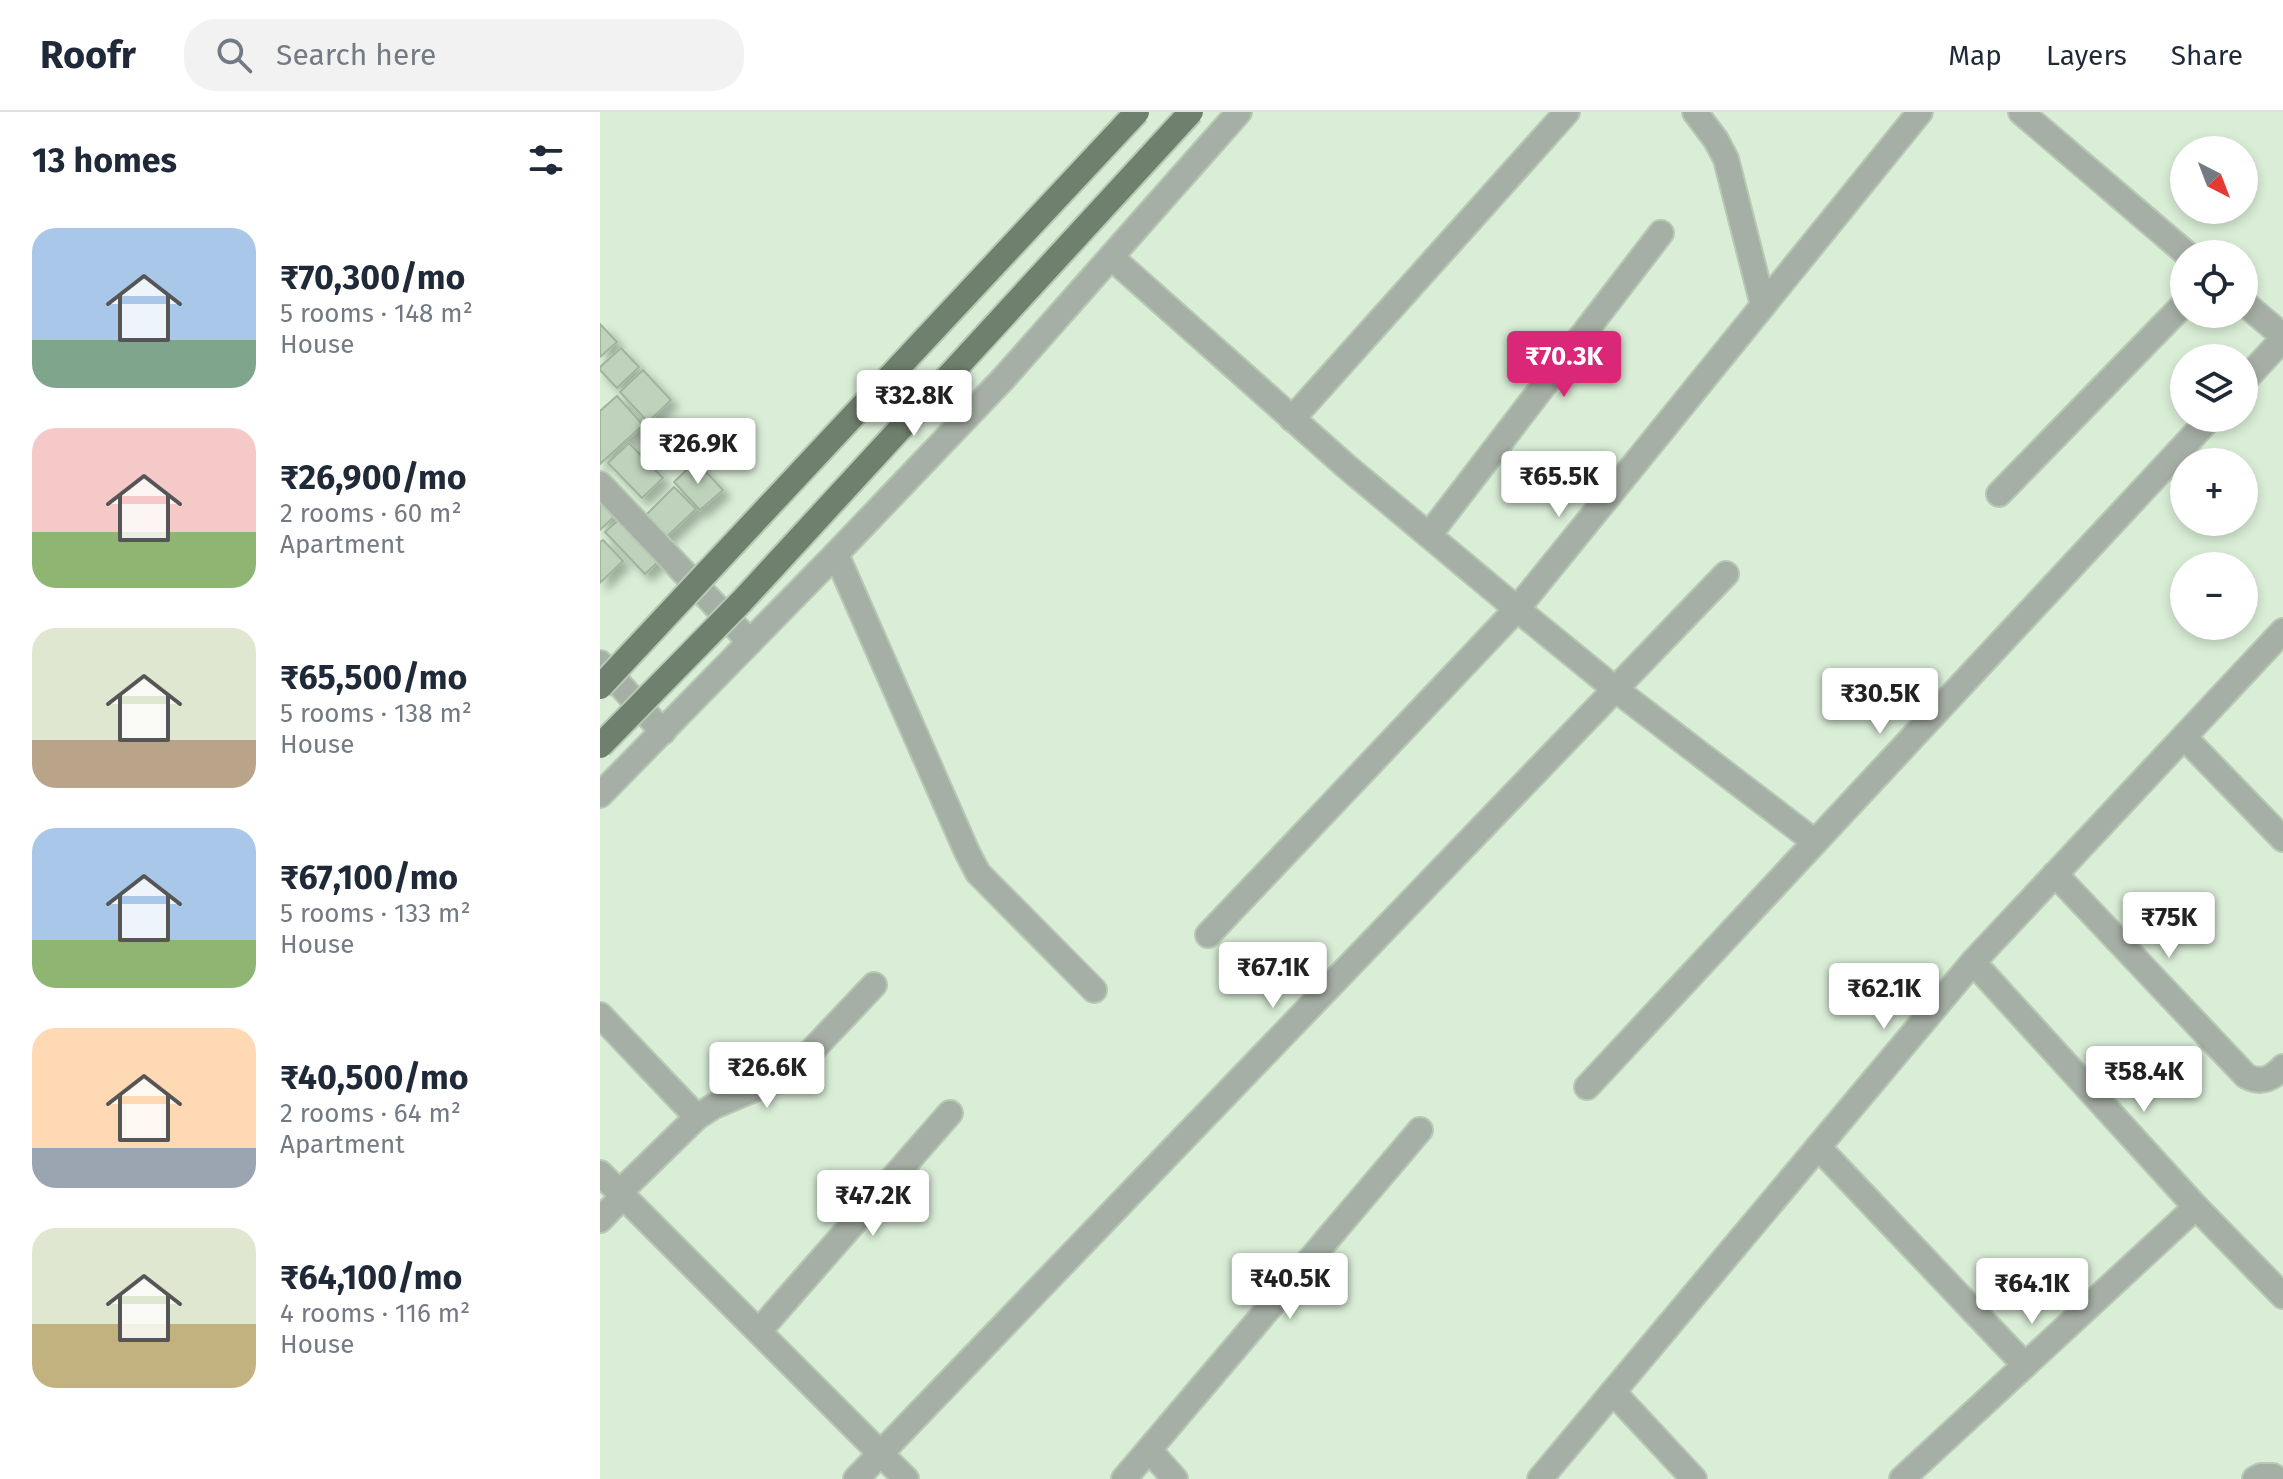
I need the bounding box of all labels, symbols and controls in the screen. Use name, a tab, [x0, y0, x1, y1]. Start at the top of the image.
search box	[184, 19, 744, 91]
text: Roofr	[40, 32, 136, 78]
icon: search	[212, 33, 256, 77]
text: Search here	[276, 37, 436, 73]
text: Map	[1948, 39, 2002, 72]
text: Layers	[2046, 39, 2127, 72]
text: Share	[2171, 39, 2243, 72]
north arrow	[2170, 136, 2258, 224]
map controls	[2170, 136, 2258, 640]
icon: filters	[524, 138, 568, 182]
text: 13 homes	[32, 140, 177, 181]
button: locate	[2170, 240, 2258, 328]
text: ₹70,300/mo	[280, 257, 465, 298]
icon: home	[96, 260, 192, 356]
text: 5 rooms · 148 m²	[280, 298, 473, 329]
text: House	[280, 329, 354, 360]
pin: ₹70.3K	[1499, 331, 1629, 399]
text: ₹70.3K	[1525, 341, 1603, 372]
button: layers	[2170, 344, 2258, 432]
pin: ₹32.8K	[849, 370, 979, 438]
text: ₹32.8K	[875, 380, 953, 411]
pin: ₹26.9K	[633, 418, 763, 486]
text: ₹26.9K	[659, 428, 737, 459]
button: +	[2170, 448, 2258, 536]
pin: ₹65.5K	[1494, 451, 1624, 519]
text: ₹26,900/mo	[280, 457, 467, 498]
icon: home	[96, 460, 192, 556]
text: ₹65.5K	[1519, 461, 1599, 492]
text: 2 rooms · 60 m²	[280, 498, 462, 529]
text: Apartment	[280, 529, 405, 560]
button: −	[2170, 552, 2258, 640]
text: ₹65,500/mo	[280, 657, 467, 698]
icon: home	[96, 660, 192, 756]
pin: ₹30.5K	[1815, 668, 1945, 736]
text: ₹30.5K	[1840, 678, 1920, 709]
text: 5 rooms · 138 m²	[280, 698, 472, 729]
text: House	[280, 729, 354, 760]
text: ₹67,100/mo	[280, 857, 458, 898]
icon: home	[96, 860, 192, 956]
pin: ₹75K	[2122, 892, 2216, 960]
text: 5 rooms · 133 m²	[280, 898, 471, 929]
text: ₹75K	[2141, 902, 2197, 933]
text: House	[280, 929, 354, 960]
pin: ₹67.1K	[1208, 942, 1338, 1010]
text: ₹67.1K	[1237, 952, 1309, 983]
pin: ₹62.1K	[1819, 963, 1949, 1031]
text: ₹62.1K	[1847, 973, 1921, 1004]
pin: ₹26.6K	[702, 1042, 832, 1110]
pin: ₹58.4K	[2079, 1046, 2209, 1114]
text: ₹26.6K	[727, 1052, 807, 1083]
text: ₹58.4K	[2104, 1056, 2184, 1087]
text: ₹40,500/mo	[280, 1057, 469, 1098]
icon: home	[96, 1060, 192, 1156]
text: 2 rooms · 64 m²	[280, 1098, 461, 1129]
text: Apartment	[280, 1129, 405, 1160]
pin: ₹47.2K	[808, 1170, 938, 1238]
text: ₹47.2K	[835, 1180, 911, 1211]
pin: ₹40.5K	[1225, 1253, 1355, 1321]
text: ₹64,100/mo	[280, 1257, 462, 1298]
pin: ₹64.1K	[1967, 1258, 2097, 1326]
icon: home	[96, 1260, 192, 1356]
text: ₹40.5K	[1250, 1263, 1330, 1294]
text: ₹64.1K	[1994, 1268, 2070, 1299]
text: 4 rooms · 116 m²	[280, 1298, 470, 1329]
text: House	[280, 1329, 354, 1360]

